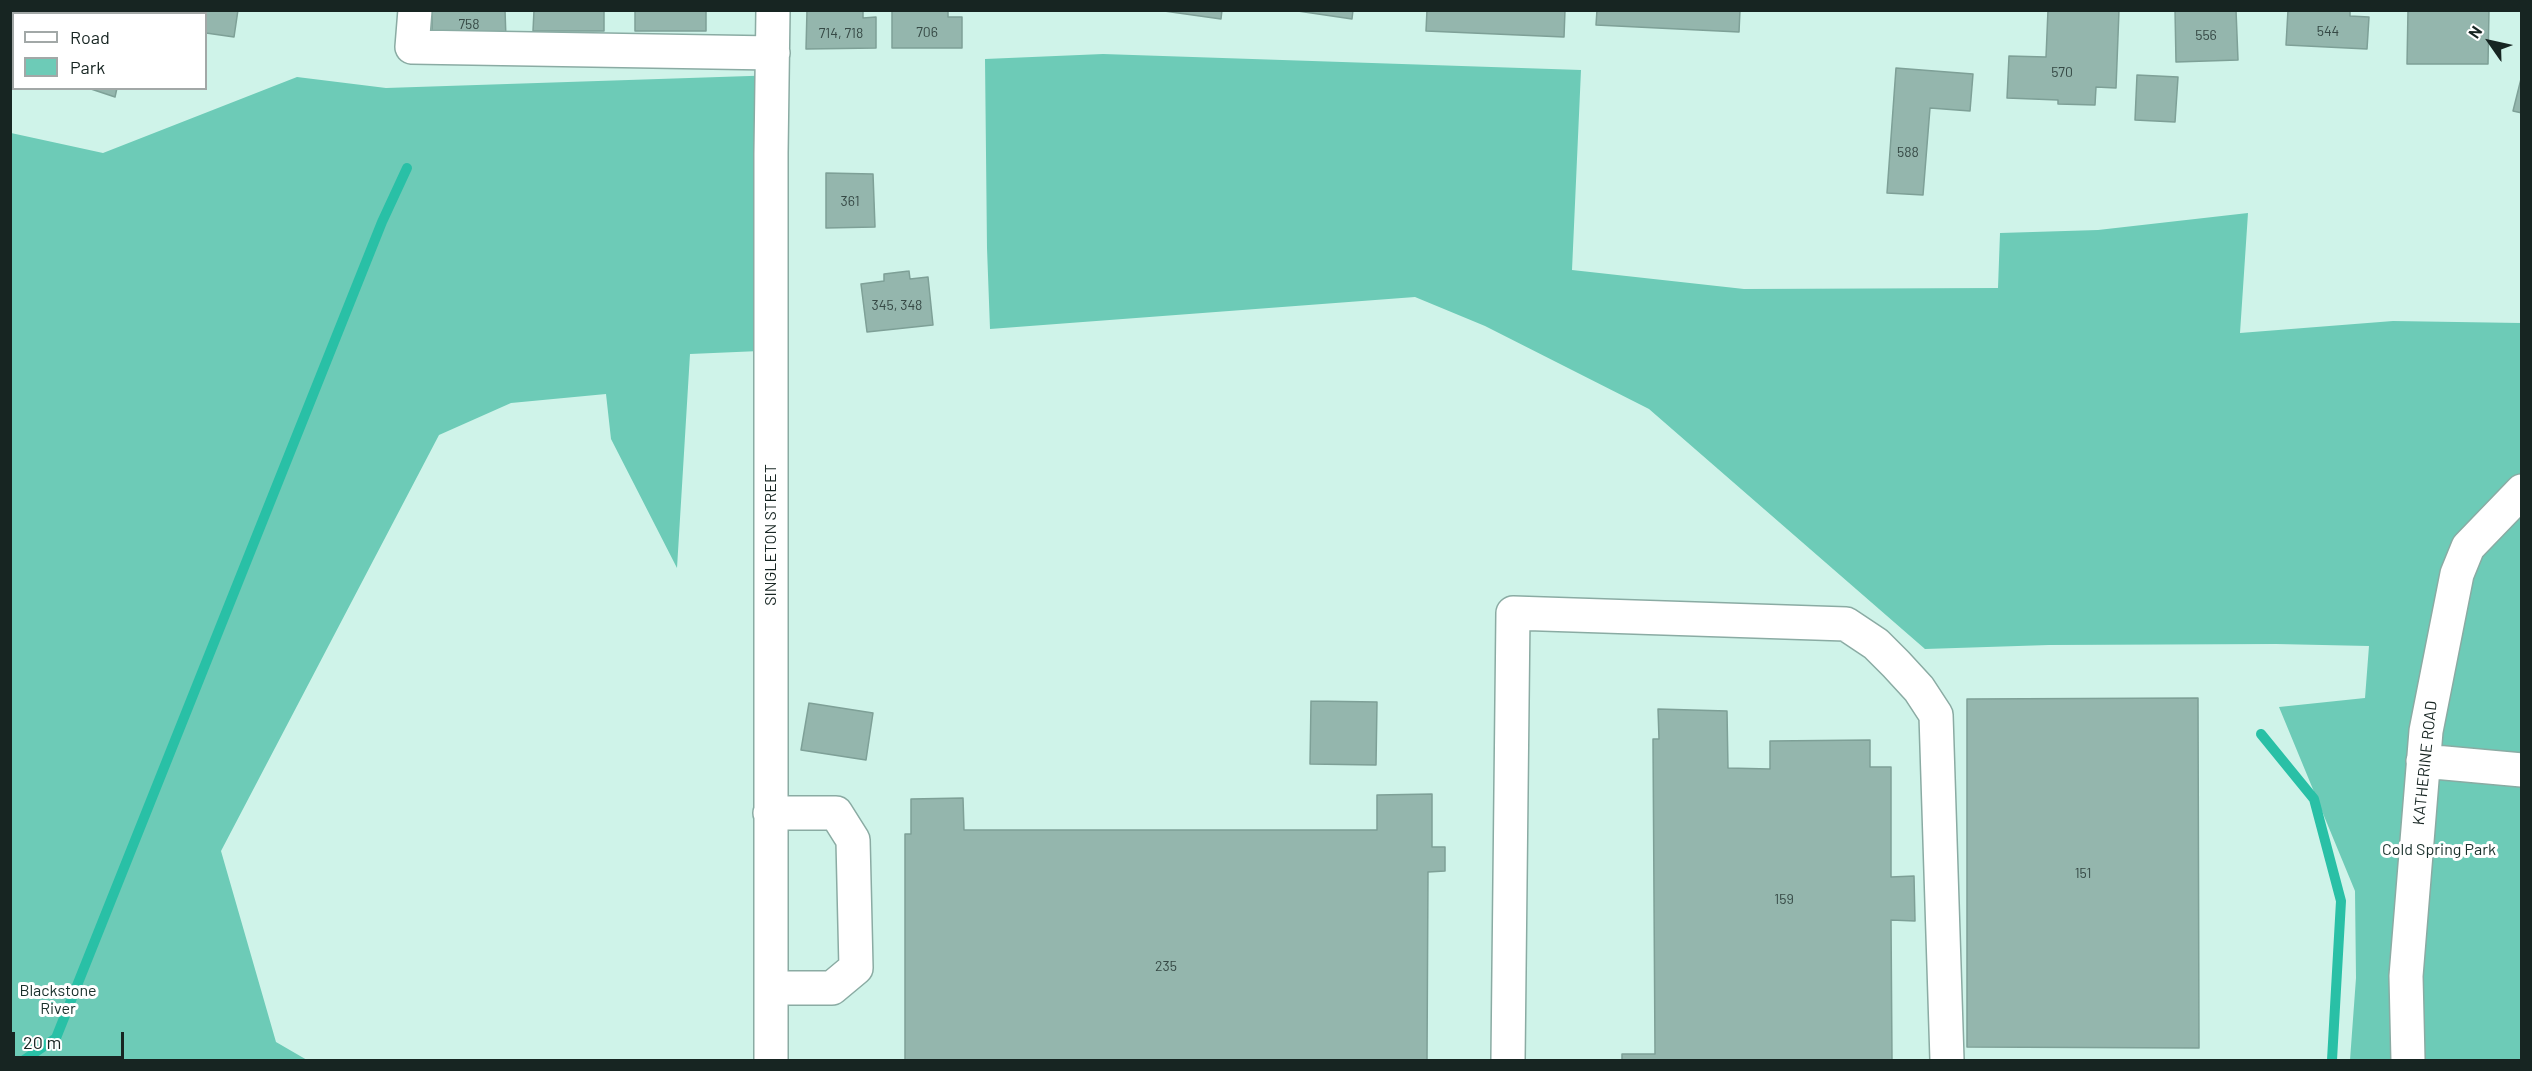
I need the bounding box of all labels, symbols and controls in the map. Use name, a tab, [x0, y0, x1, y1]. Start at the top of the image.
legend	[12, 12, 207, 90]
north arrow	[2460, 12, 2520, 72]
house number: 758	[458, 16, 480, 32]
text: N	[2464, 22, 2486, 41]
house number: 544	[2317, 23, 2339, 39]
house number: 706	[916, 24, 938, 40]
house number: 714, 718	[819, 25, 863, 41]
text: Road	[70, 26, 110, 48]
house number: 556	[2195, 27, 2217, 43]
text: Park	[70, 56, 105, 78]
house number: 570	[2051, 64, 2073, 80]
house number: 588	[1897, 144, 1919, 160]
house number: 361	[840, 193, 860, 209]
house number: 345, 348	[872, 297, 922, 313]
street label: SINGLETON STREET	[761, 464, 781, 606]
street label: KATHERINE ROAD	[2409, 700, 2441, 826]
park label: Cold Spring Park	[2382, 840, 2496, 860]
house number: 151	[2075, 865, 2091, 881]
house number: 159	[1774, 891, 1794, 907]
house number: 235	[1155, 958, 1177, 974]
park label: Blackstone River	[19, 981, 97, 1019]
scale bar	[15, 1020, 128, 1058]
text: 20 m	[23, 1031, 61, 1053]

